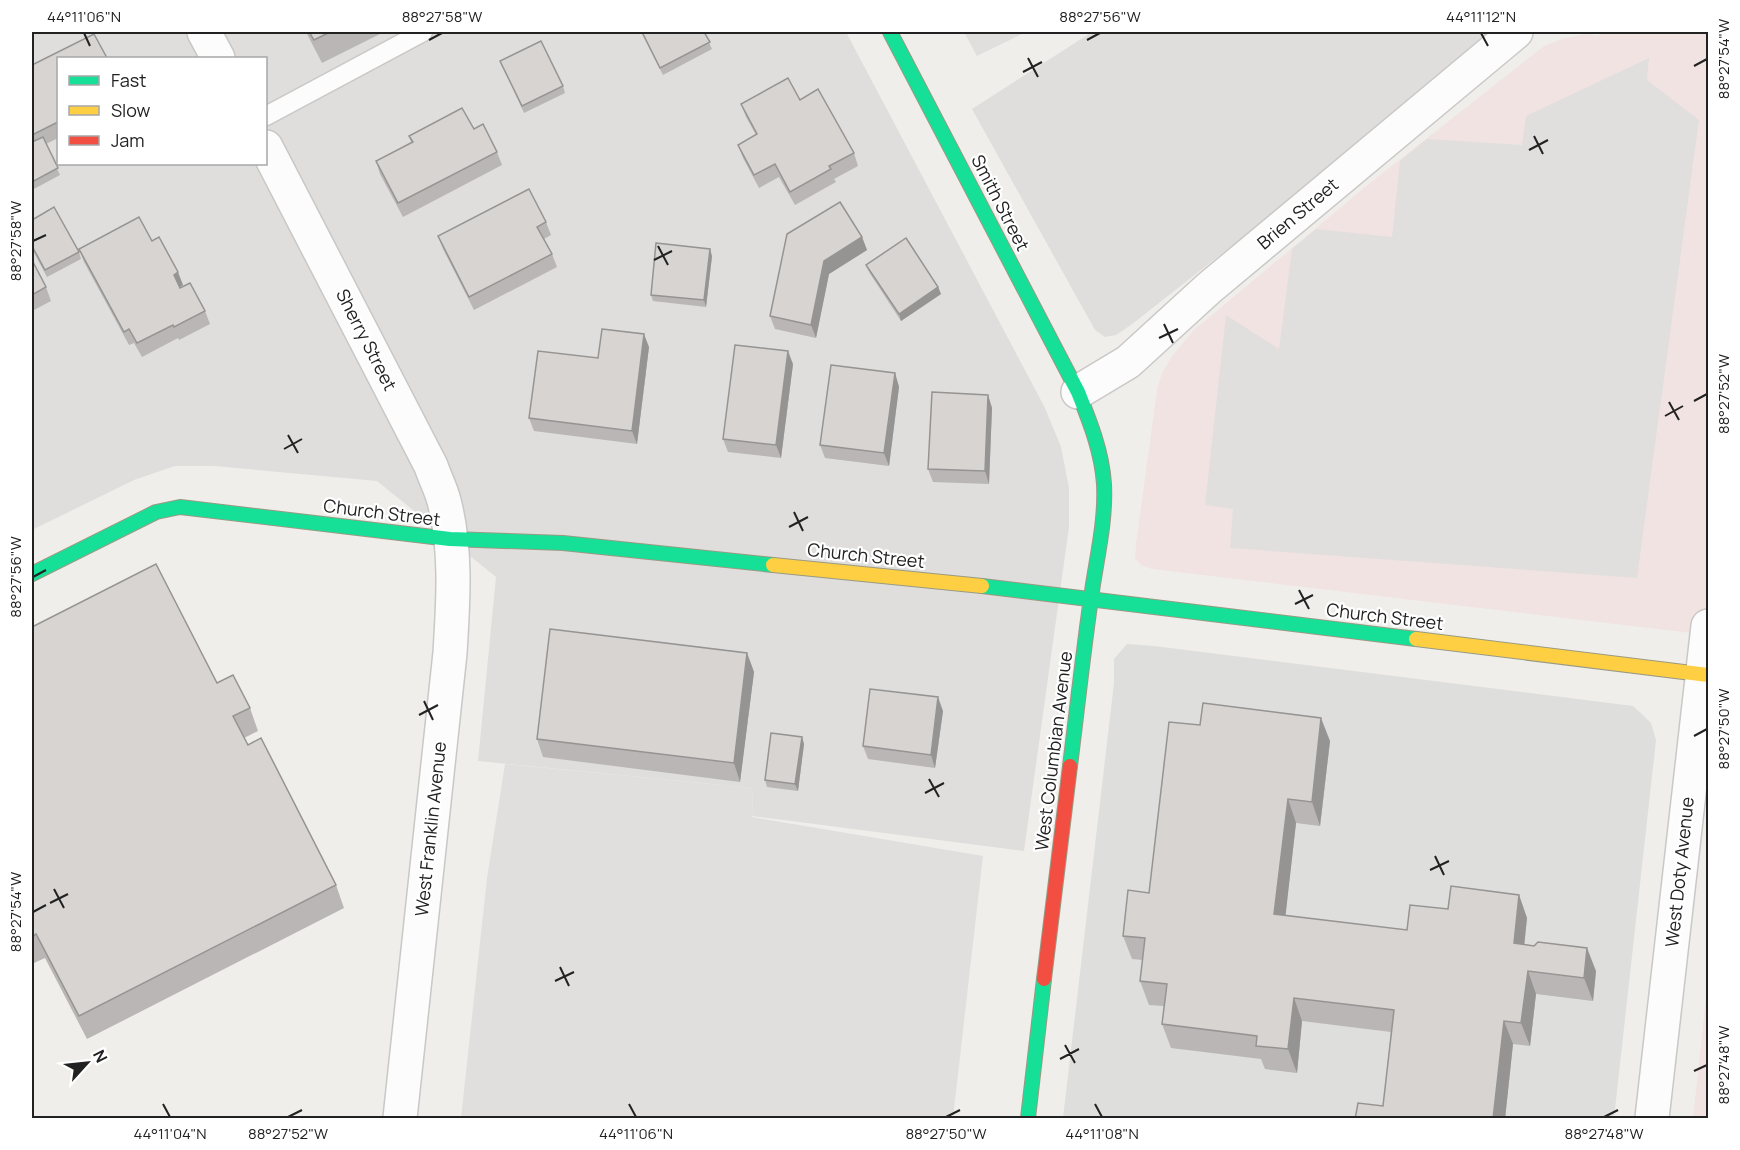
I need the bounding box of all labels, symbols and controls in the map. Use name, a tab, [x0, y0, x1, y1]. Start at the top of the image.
text: 44°11'06"N	[47, 6, 121, 27]
text: 88°27'58"W	[402, 6, 482, 27]
text: 88°27'56"W	[1059, 6, 1141, 27]
text: 44°11'12"N	[1446, 6, 1516, 27]
text: 88°27'54"W	[1713, 19, 1734, 99]
legend	[57, 57, 267, 165]
text: Fast	[111, 68, 146, 92]
text: Slow	[111, 98, 151, 122]
text: Jam	[111, 128, 145, 152]
street label: Smith Street	[966, 150, 1035, 255]
street label: Brien Street	[1252, 172, 1343, 254]
text: 88°27'58"W	[5, 201, 26, 281]
street label: Sherry Street	[331, 285, 403, 395]
text: 88°27'52"W	[1713, 354, 1734, 434]
street label: Church Street	[322, 493, 442, 531]
text: 88°27'56"W	[5, 536, 26, 618]
street label: Church Street	[806, 537, 926, 573]
street label: Church Street	[1325, 597, 1445, 635]
street label: West Columbian Avenue	[1029, 650, 1077, 852]
text: 88°27'50"W	[1713, 688, 1734, 770]
street label: West Franklin Avenue	[409, 740, 451, 918]
street label: West Doty Avenue	[1659, 796, 1699, 948]
text: 88°27'54"W	[5, 872, 26, 952]
text: 88°27'48"W	[1713, 1025, 1734, 1105]
north arrow	[57, 1033, 117, 1093]
text: N	[88, 1046, 113, 1066]
text: 44°11'04"N	[133, 1123, 207, 1144]
text: 88°27'52"W	[248, 1123, 328, 1144]
text: 44°11'06"N	[599, 1123, 673, 1144]
text: 88°27'50"W	[905, 1123, 987, 1144]
text: 44°11'08"N	[1065, 1123, 1139, 1144]
text: 88°27'48"W	[1564, 1123, 1644, 1144]

